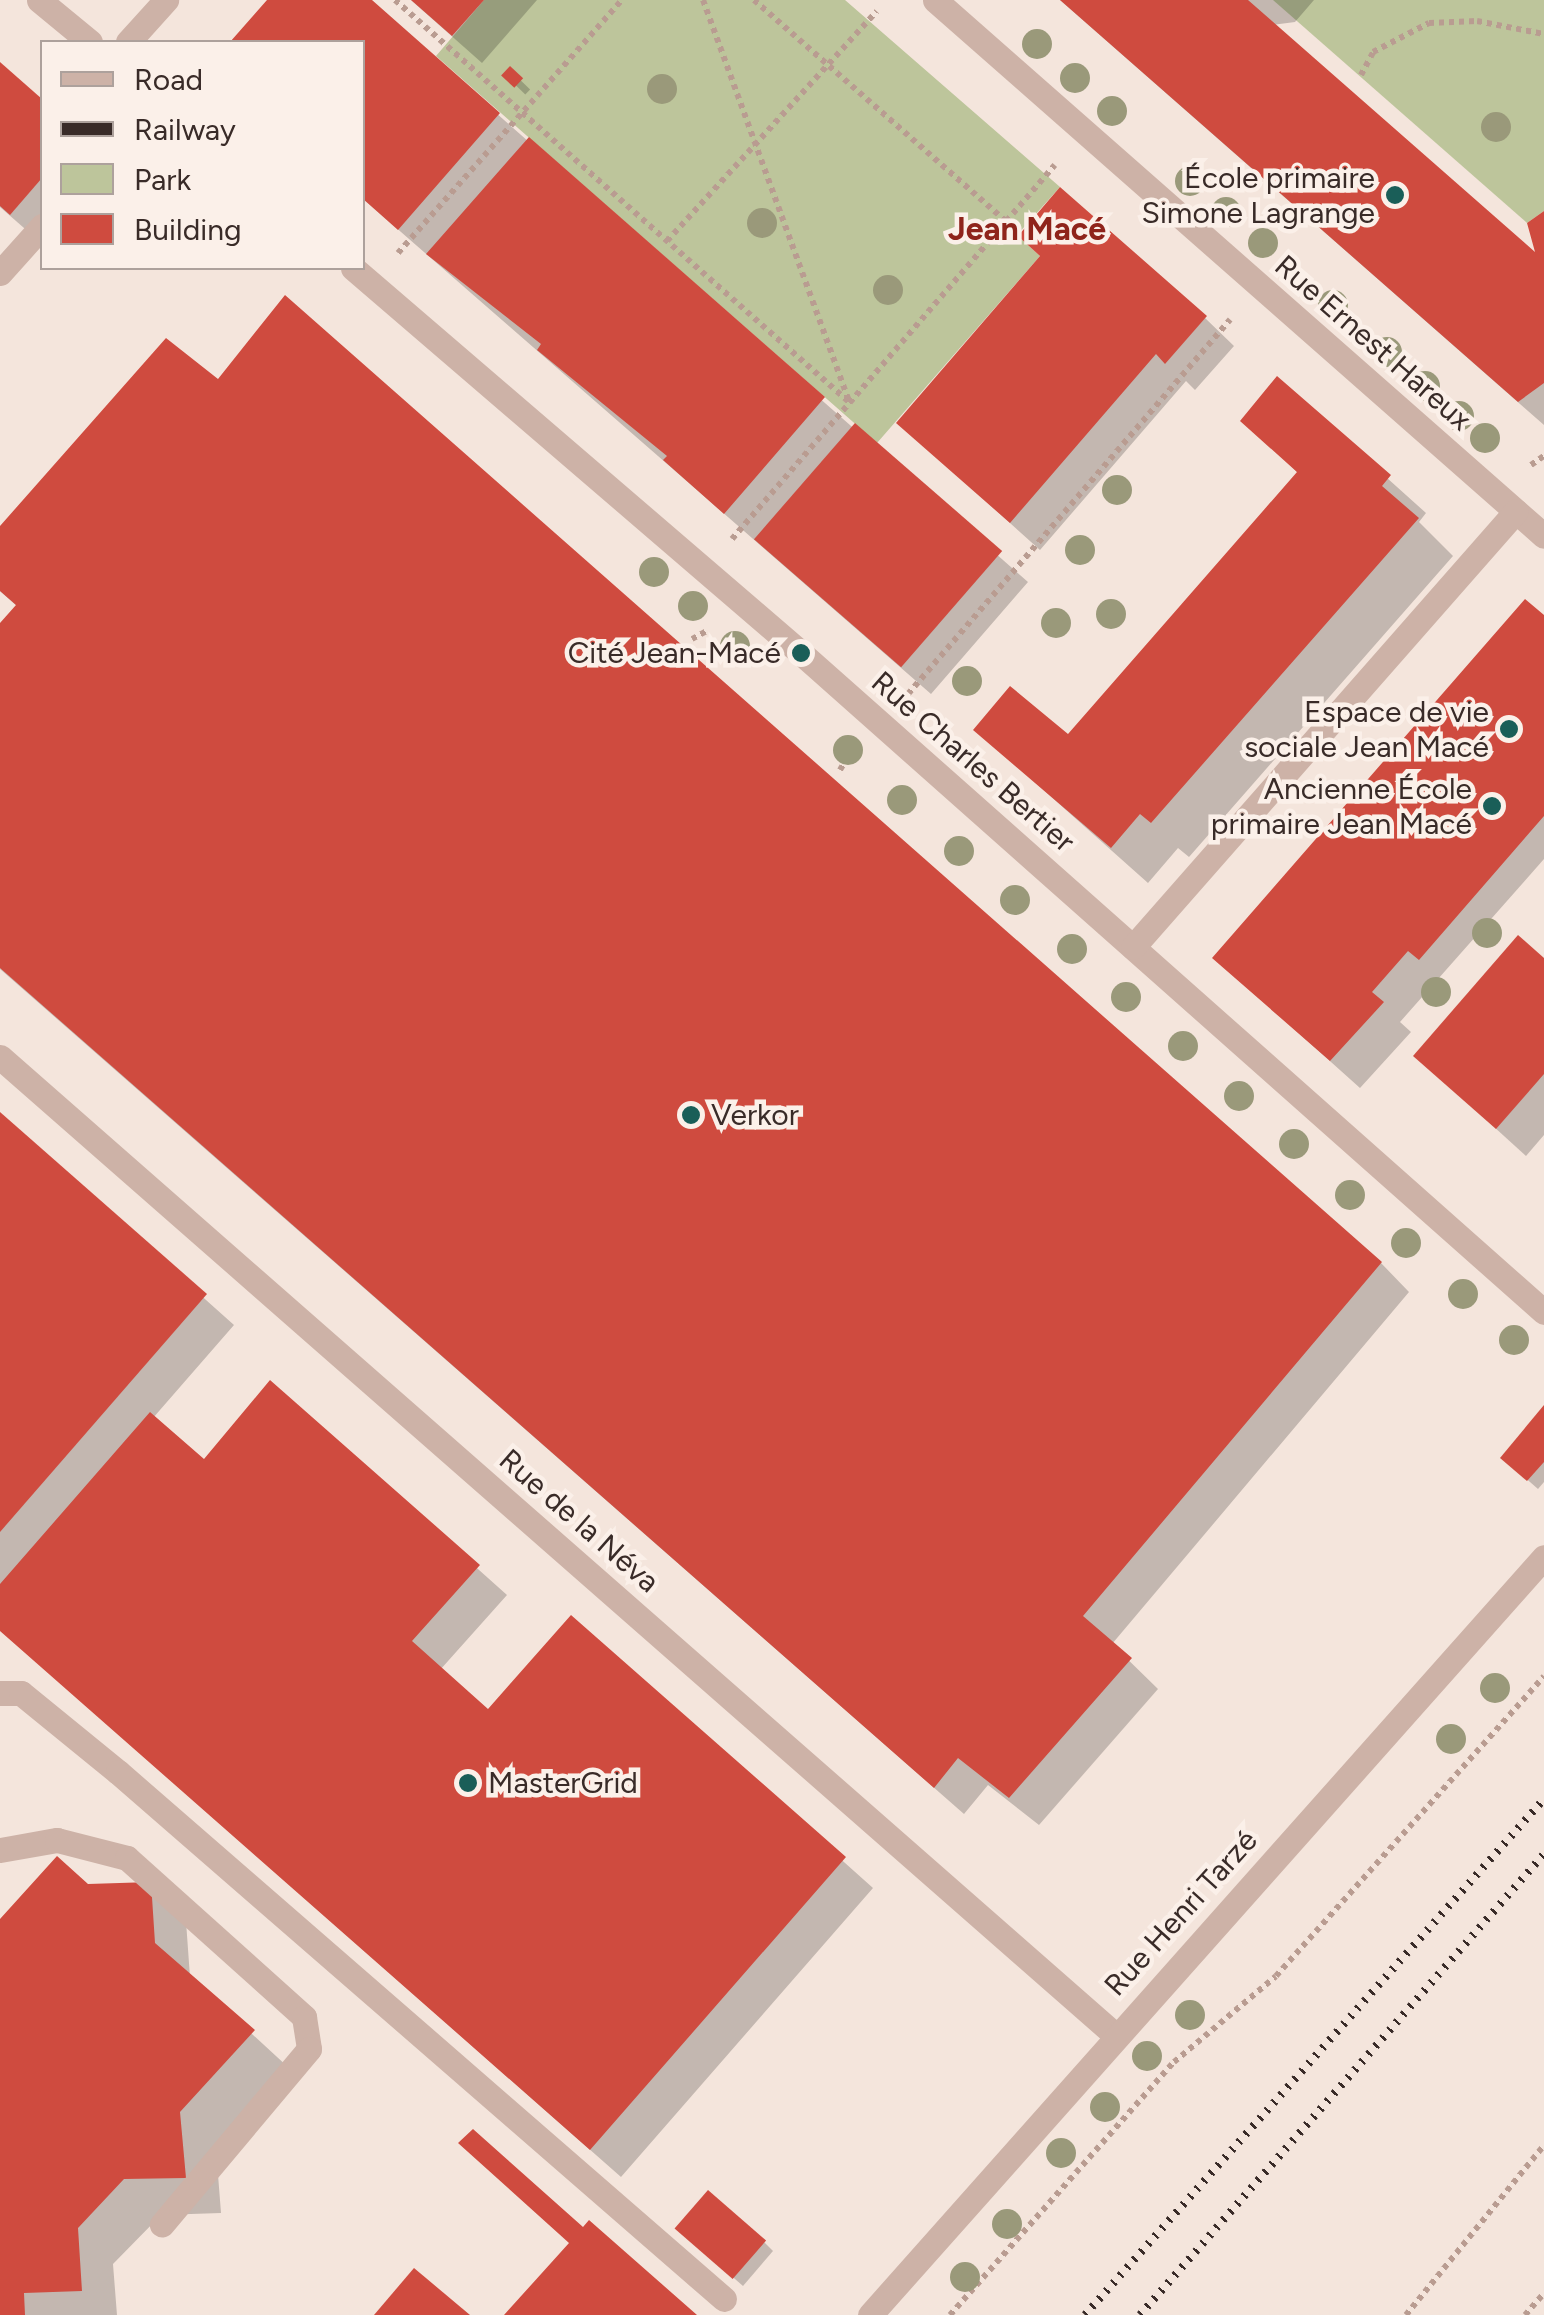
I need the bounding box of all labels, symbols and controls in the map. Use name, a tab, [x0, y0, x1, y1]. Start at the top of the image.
legend	[40, 40, 365, 270]
text: Road	[134, 61, 203, 98]
text: Railway	[134, 111, 236, 148]
place label: École primaire Simone Lagrange	[1141, 160, 1375, 230]
text: Park	[134, 161, 191, 198]
marker: École primaire Simone Lagrange	[1384, 184, 1406, 206]
district label: Jean Macé	[948, 210, 1106, 248]
text: Building	[134, 211, 242, 248]
street label: Rue Ernest Hareux	[1267, 248, 1479, 438]
place label: Cité Jean-Macé	[568, 635, 781, 671]
marker: Cité Jean-Macé	[790, 642, 812, 664]
street label: Rue Charles Bertier	[864, 664, 1082, 860]
place label: Espace de vie sociale Jean Macé	[1244, 694, 1489, 764]
marker: Espace de vie sociale Jean Macé	[1498, 718, 1520, 740]
place label: Ancienne École primaire Jean Macé	[1211, 771, 1472, 842]
marker: Ancienne École primaire Jean Macé	[1481, 795, 1503, 817]
place label: Verkor	[711, 1097, 799, 1133]
marker: Verkor	[680, 1104, 702, 1126]
street label: Rue de la Néva	[492, 1442, 666, 1600]
place label: MasterGrid	[488, 1765, 638, 1801]
marker: MasterGrid	[457, 1772, 479, 1794]
street label: Rue Henri Tarzé	[1097, 1823, 1265, 2003]

